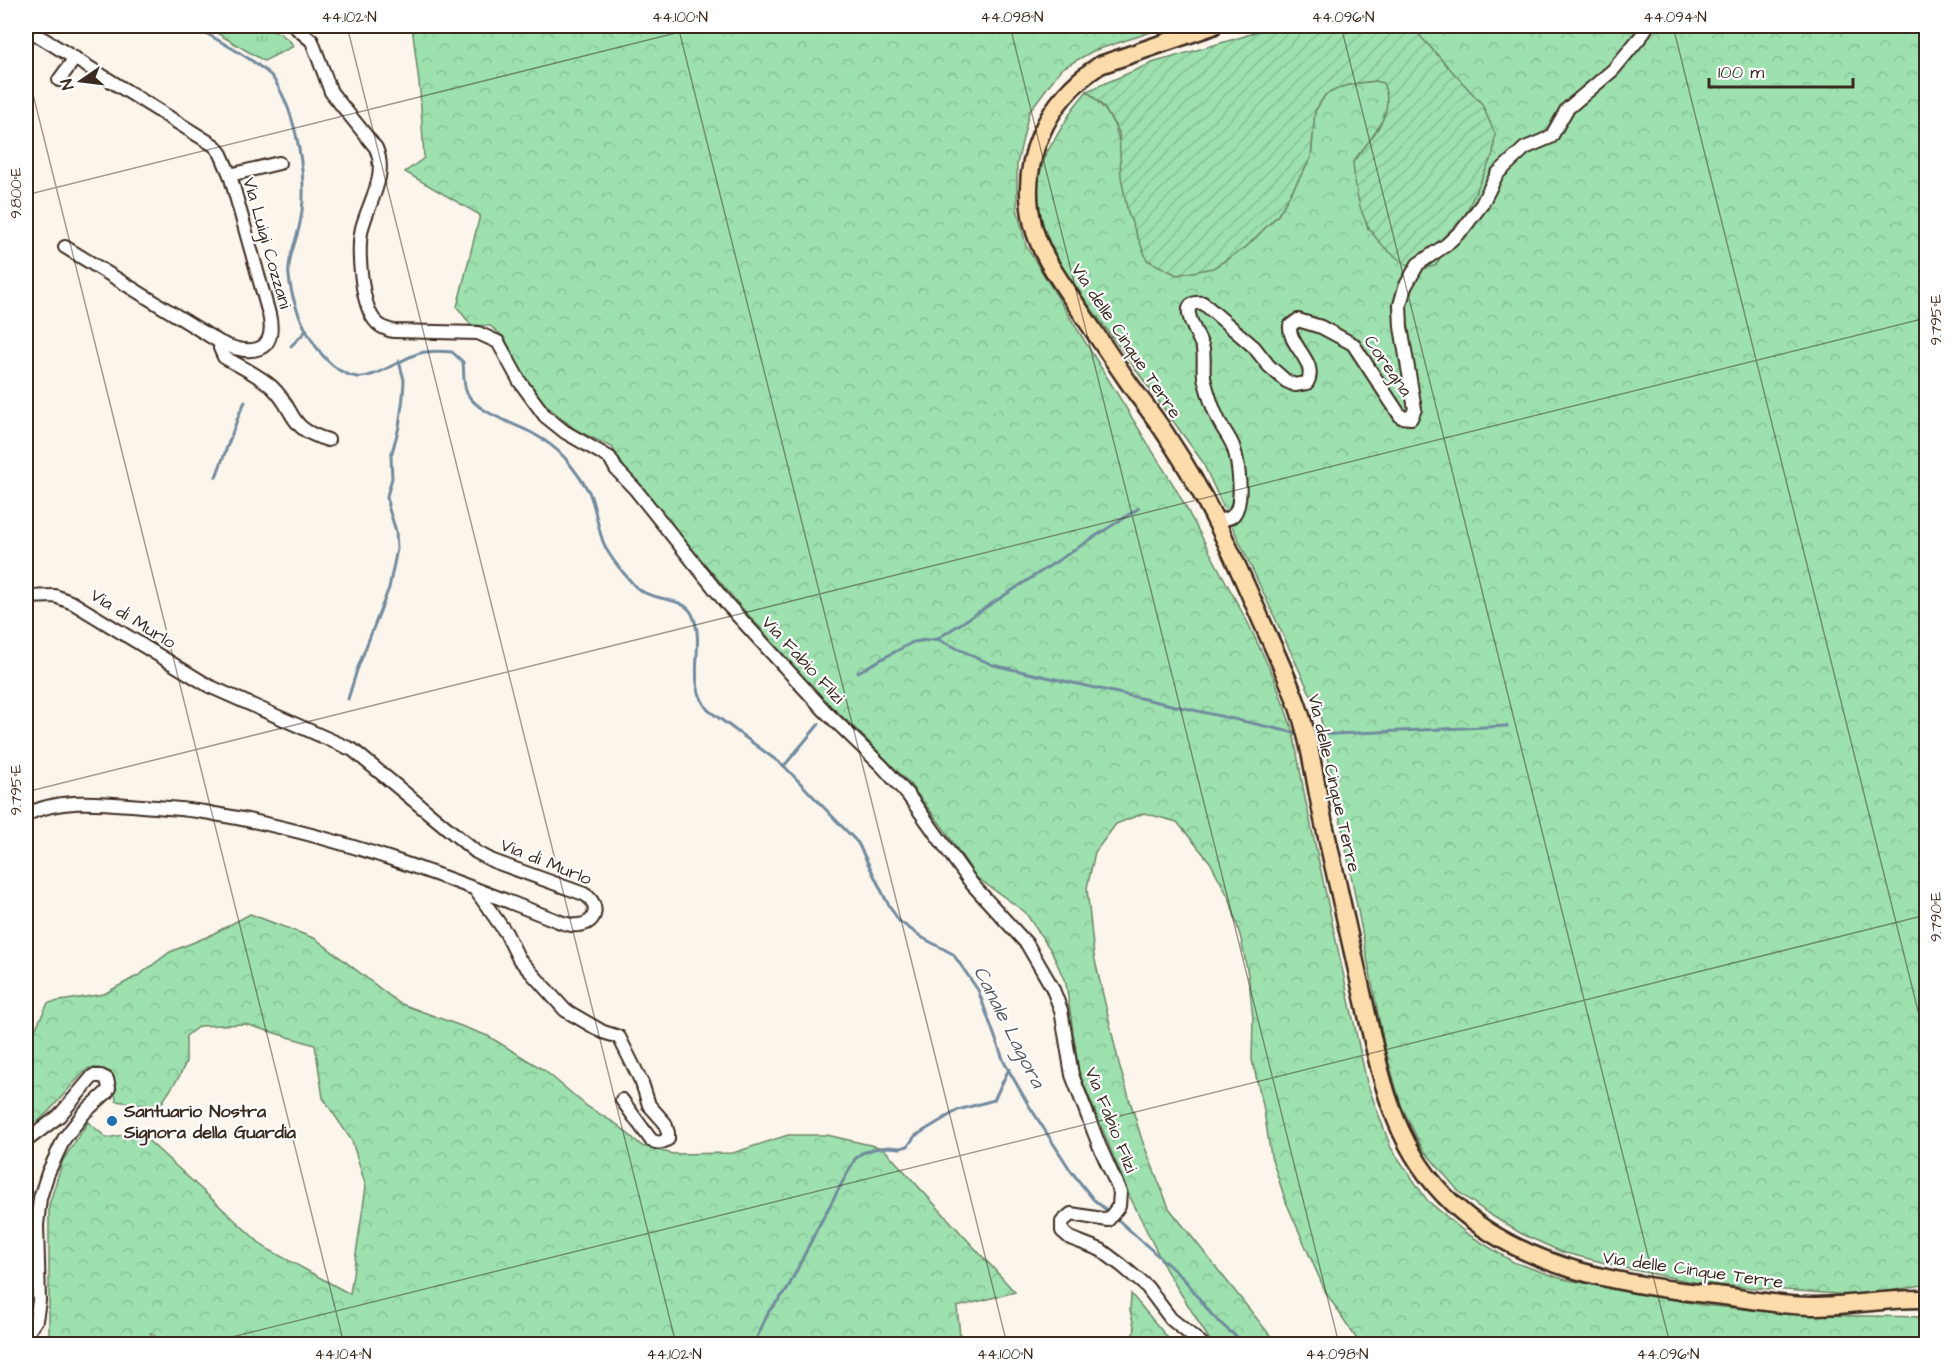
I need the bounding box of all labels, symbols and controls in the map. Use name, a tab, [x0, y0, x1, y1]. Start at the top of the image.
text: 44.102°N	[321, 7, 377, 28]
text: 44.100°N	[652, 7, 708, 28]
text: 44.098°N	[981, 7, 1043, 28]
text: 44.096°N	[1312, 7, 1374, 28]
text: 44.094°N	[1643, 7, 1707, 28]
north arrow	[51, 51, 111, 111]
scale bar	[1709, 51, 1853, 89]
text: 100 m	[1718, 60, 1764, 85]
text: N	[56, 77, 79, 92]
text: 9.800°E	[6, 167, 27, 219]
street label: Via Luigi Cozzani	[235, 174, 298, 312]
street label: Via delle Cinque Terre	[1065, 258, 1187, 424]
text: 9.795°E	[1926, 294, 1947, 346]
street label: Coregna	[1357, 330, 1418, 402]
street label: Via di Murlo	[85, 583, 181, 655]
street label: Via Fabio Filzi	[756, 611, 850, 710]
street label: Via delle Cinque Terre	[1301, 691, 1367, 875]
text: 9.795°E	[6, 764, 27, 816]
street label: Via di Murlo	[497, 832, 595, 892]
text: 9.790°E	[1926, 892, 1947, 942]
water label: Canale Lagora	[965, 961, 1052, 1094]
street label: Via Fabio Filzi	[1078, 1063, 1144, 1177]
place label: Santuario Nostra Signora della Guardia	[123, 1099, 297, 1146]
marker: Santuario Nostra Signora della Guardia	[105, 1114, 119, 1128]
street label: Via delle Cinque Terre	[1601, 1245, 1785, 1295]
text: 44.104°N	[315, 1344, 371, 1365]
text: 44.102°N	[646, 1344, 702, 1365]
text: 44.100°N	[977, 1344, 1033, 1365]
text: 44.098°N	[1306, 1344, 1368, 1365]
text: 44.096°N	[1637, 1344, 1699, 1365]

